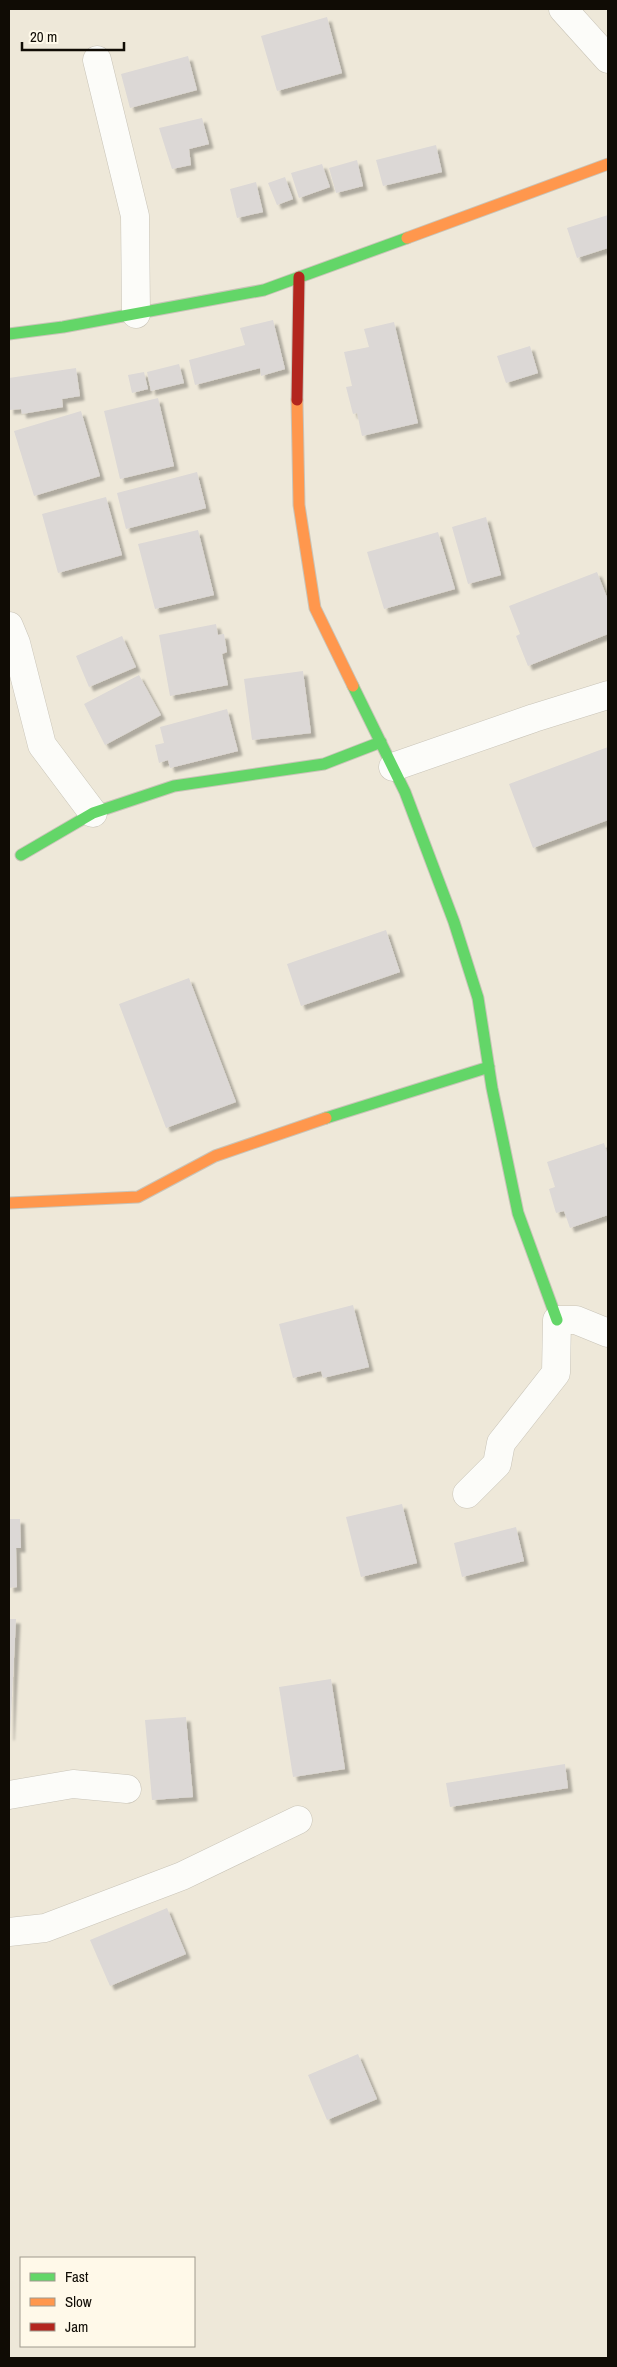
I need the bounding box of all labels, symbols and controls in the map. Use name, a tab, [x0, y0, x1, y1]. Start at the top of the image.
scale bar	[22, 20, 125, 52]
text: 20 m	[30, 26, 57, 47]
legend	[20, 2257, 195, 2347]
text: Fast	[65, 2266, 89, 2287]
text: Slow	[65, 2291, 92, 2312]
text: Jam	[65, 2316, 88, 2337]

